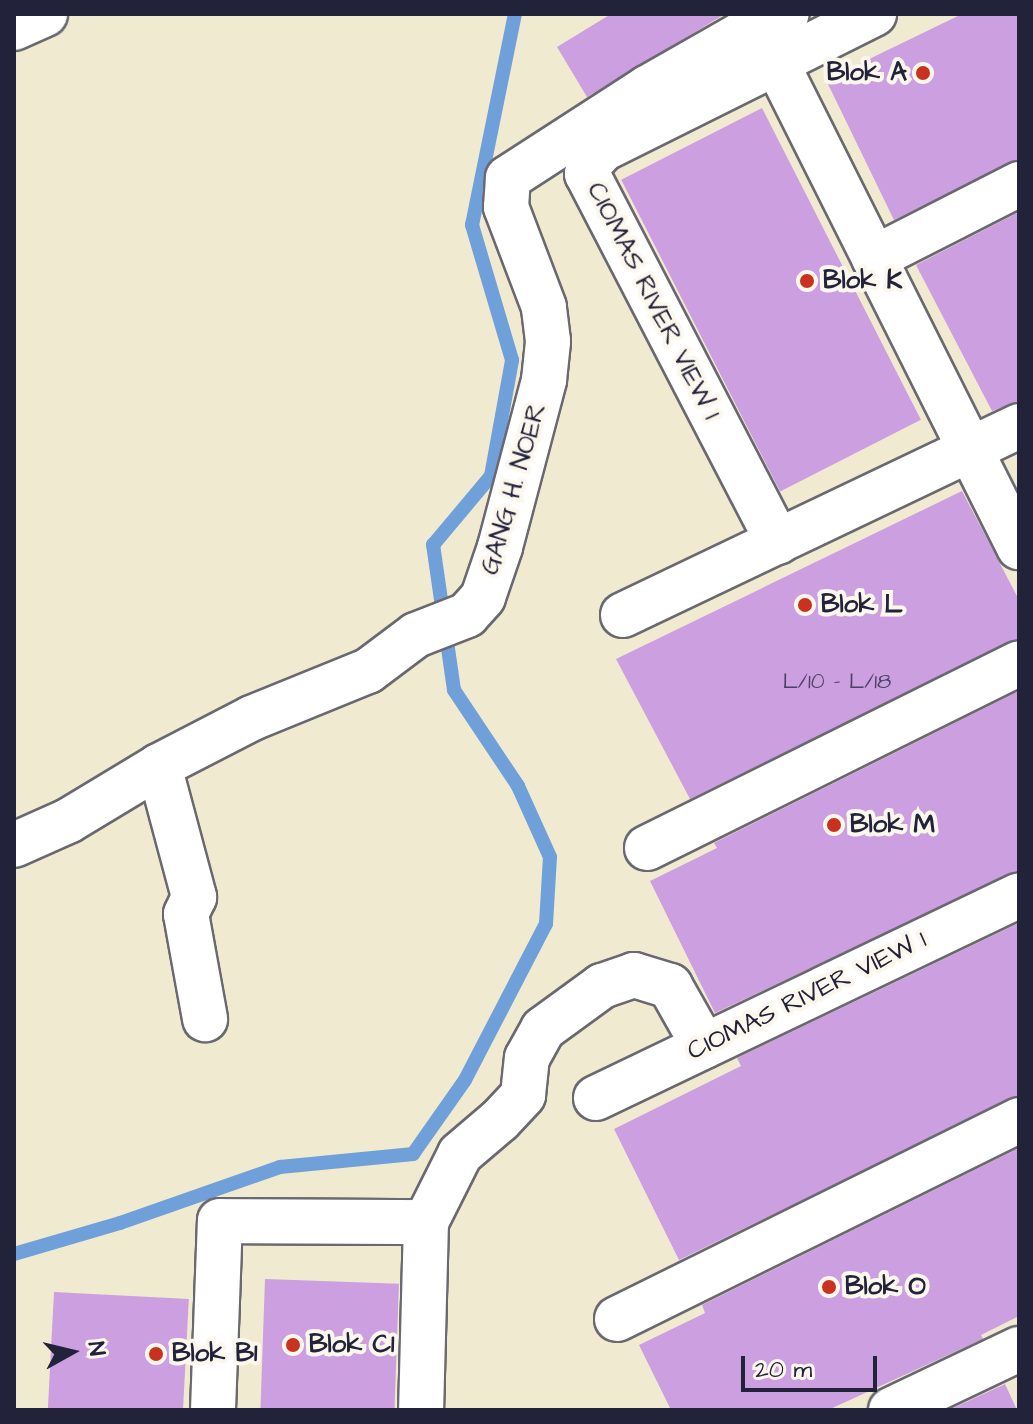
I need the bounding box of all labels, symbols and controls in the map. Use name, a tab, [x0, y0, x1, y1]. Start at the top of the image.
place label: Blok A	[827, 57, 907, 89]
marker: Blok A	[914, 64, 932, 82]
street label: CIOMAS RIVER VIEW 1	[580, 177, 726, 425]
place label: Blok K	[823, 265, 902, 297]
marker: Blok K	[798, 272, 816, 290]
street label: GANG H. NOER	[475, 400, 553, 578]
place label: Blok L	[821, 589, 903, 621]
marker: Blok L	[796, 596, 814, 614]
house number: L/10 - L/18	[783, 669, 891, 695]
place label: Blok M	[850, 809, 935, 841]
marker: Blok M	[825, 816, 843, 834]
street label: CIOMAS RIVER VIEW 1	[682, 925, 932, 1067]
place label: Blok O	[845, 1271, 926, 1303]
marker: Blok O	[820, 1278, 838, 1296]
north arrow	[32, 1312, 112, 1392]
place label: Blok C1	[309, 1329, 394, 1361]
marker: Blok C1	[284, 1336, 302, 1354]
place label: Blok B1	[172, 1338, 257, 1370]
text: N	[80, 1340, 113, 1358]
scale bar	[745, 1340, 881, 1390]
marker: Blok B1	[147, 1345, 165, 1363]
text: 20 m	[755, 1353, 812, 1387]

